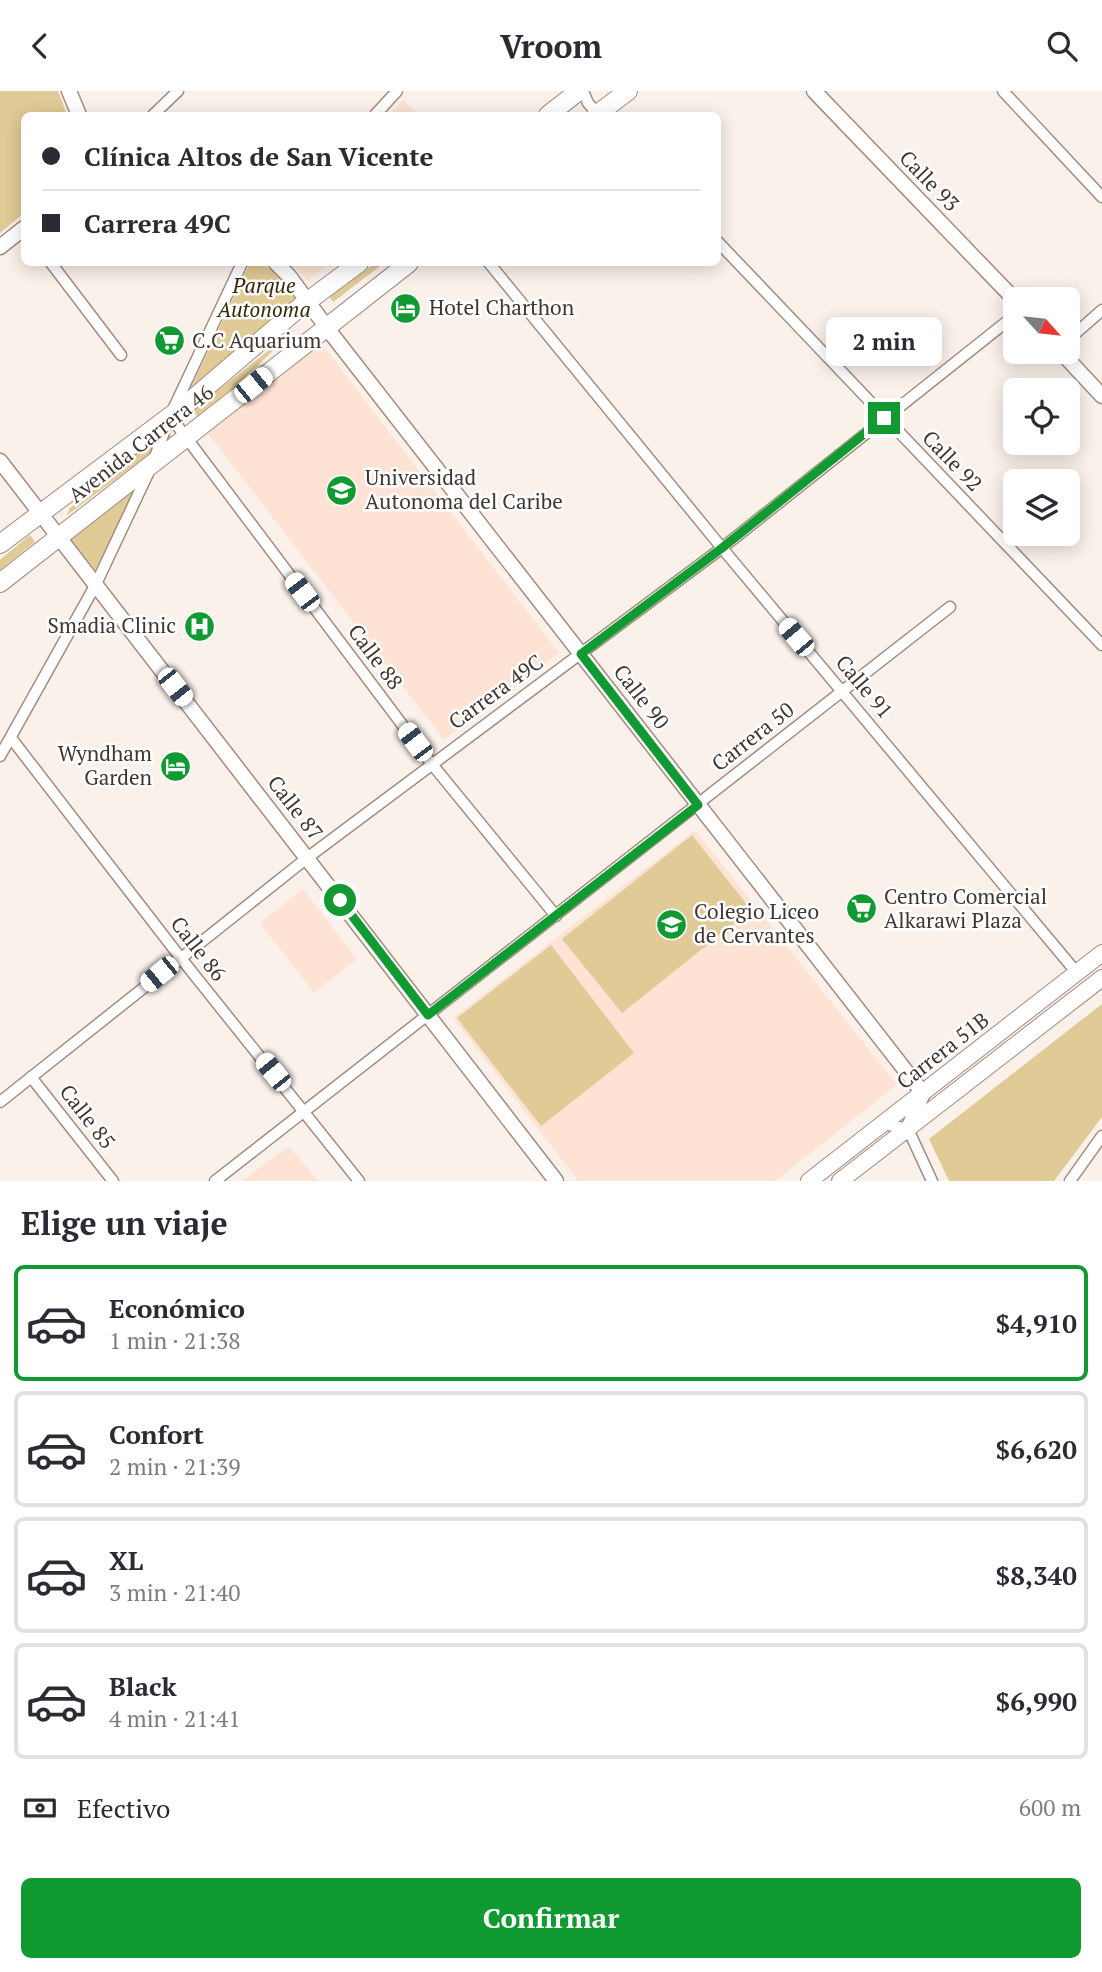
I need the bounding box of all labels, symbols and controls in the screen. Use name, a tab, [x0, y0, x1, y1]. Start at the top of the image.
text: Vroom	[500, 25, 602, 67]
icon: back	[21, 27, 59, 65]
icon: search	[1043, 27, 1081, 65]
text: Clínica Altos de San Vicente	[84, 139, 433, 173]
street label: Calle 93	[894, 144, 966, 217]
text: Carrera 49C	[84, 206, 231, 240]
park label: Parque Autonoma	[215, 271, 311, 323]
north arrow	[1003, 287, 1080, 364]
map controls	[1003, 287, 1080, 546]
hotel icon: Hotel Charthon	[389, 291, 423, 325]
place label: Hotel Charthon	[429, 293, 575, 321]
callout: 2 min	[826, 317, 942, 365]
supermarket icon: C.C Aquarium	[152, 324, 186, 358]
place label: C.C Aquarium	[192, 326, 321, 354]
text: 2 min	[853, 326, 915, 357]
car	[231, 364, 276, 406]
street label: Avenida Carrera 46	[62, 378, 219, 509]
button: locate	[1003, 378, 1080, 455]
route end	[868, 402, 900, 434]
street label: Calle 92	[917, 424, 989, 497]
place label: Universidad Autonoma del Caribe	[365, 463, 563, 515]
button: layers	[1003, 469, 1080, 546]
school or university icon: Universidad Autonoma del Caribe	[325, 473, 359, 507]
car	[281, 569, 324, 615]
hospital icon: Smadia Clinic	[182, 609, 216, 643]
place label: Smadia Clinic	[48, 611, 176, 639]
car	[775, 614, 818, 660]
street label: Calle 88	[342, 618, 409, 695]
street label: Carrera 49C	[442, 647, 548, 735]
street label: Calle 91	[830, 649, 900, 724]
street label: Calle 90	[608, 658, 676, 734]
car	[154, 664, 197, 710]
street label: Carrera 50	[706, 695, 799, 777]
car	[394, 719, 437, 765]
place label: Wyndham Garden	[58, 739, 153, 791]
hotel icon: Wyndham Garden	[158, 749, 192, 783]
street label: Calle 87	[262, 769, 330, 845]
place label: Centro Comercial Alkarawi Plaza	[884, 882, 1047, 934]
route start	[324, 884, 356, 916]
supermarket icon: Centro Comercial Alkarawi Plaza	[844, 892, 878, 926]
place label: Colegio Liceo de Cervantes	[694, 897, 819, 949]
school or university icon: Colegio Liceo de Cervantes	[654, 907, 688, 941]
street label: Calle 86	[165, 910, 233, 986]
car	[137, 953, 182, 995]
street label: Carrera 51B	[890, 1005, 994, 1095]
car	[252, 1049, 295, 1095]
street label: Calle 85	[54, 1078, 122, 1154]
text: Elige un viaje	[21, 1202, 228, 1244]
text: Económico	[109, 1291, 245, 1325]
icon: car	[25, 1292, 88, 1355]
text: $4,910	[996, 1306, 1077, 1340]
text: 1 min · 21:38	[109, 1325, 241, 1356]
text: Confort	[109, 1417, 204, 1451]
icon: car	[25, 1418, 88, 1481]
text: $6,620	[996, 1432, 1077, 1466]
text: 2 min · 21:39	[109, 1451, 241, 1482]
text: XL	[109, 1543, 143, 1577]
icon: car	[25, 1544, 88, 1607]
text: $8,340	[996, 1558, 1077, 1592]
text: 3 min · 21:40	[109, 1577, 241, 1608]
text: Black	[109, 1669, 177, 1703]
icon: car	[25, 1670, 88, 1733]
text: $6,990	[996, 1684, 1077, 1718]
text: 4 min · 21:41	[109, 1703, 241, 1734]
icon: cash	[21, 1789, 59, 1827]
text: Efectivo	[77, 1791, 170, 1825]
text: 600 m	[1019, 1792, 1081, 1823]
button: Confirmar	[21, 1878, 1081, 1958]

